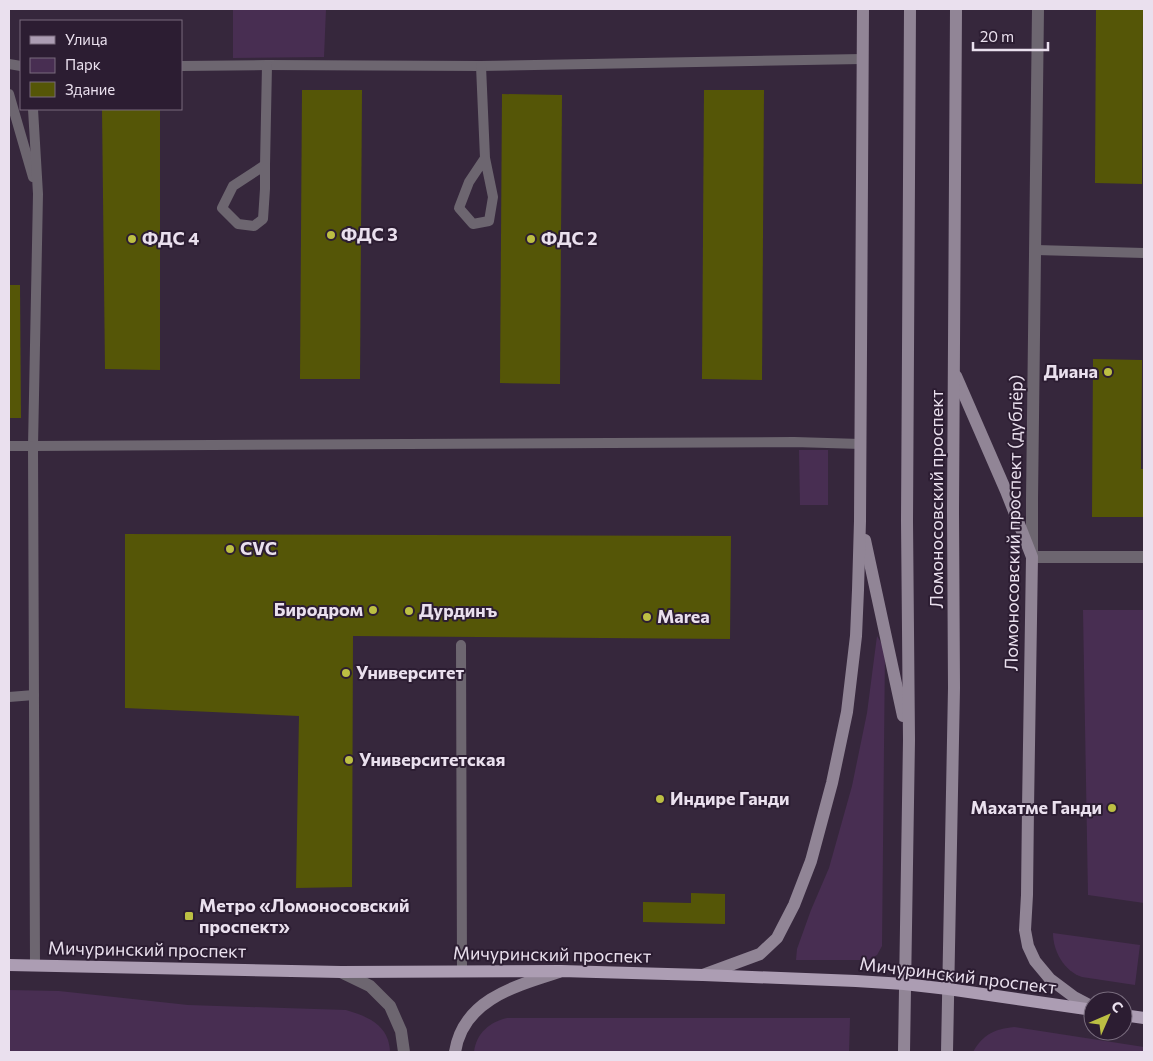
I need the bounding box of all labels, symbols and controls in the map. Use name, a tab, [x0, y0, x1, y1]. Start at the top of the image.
legend	[20, 20, 182, 110]
scale bar	[973, 20, 1048, 52]
text: 20 m	[980, 27, 1014, 45]
text: Улица	[65, 30, 107, 48]
text: Парк	[65, 55, 101, 73]
text: Здание	[65, 80, 115, 98]
place label: ФДС 3	[341, 223, 398, 245]
place label: ФДС 4	[142, 227, 199, 249]
place label: ФДС 2	[541, 227, 597, 249]
marker: ФДС 3	[325, 229, 337, 241]
marker: ФДС 4	[126, 233, 138, 245]
marker: ФДС 2	[525, 233, 537, 245]
place label: Диана	[1044, 360, 1098, 382]
marker: Диана	[1102, 366, 1114, 378]
street label: Ломоносовский проспект (дублёр)	[999, 375, 1027, 671]
street label: Ломоносовский проспект	[925, 389, 947, 608]
place label: CVC	[240, 537, 277, 559]
marker: CVC	[224, 543, 236, 555]
place label: Биродром	[274, 598, 363, 620]
place label: Дурдинъ	[419, 599, 498, 621]
marker: Биродром	[367, 604, 379, 616]
marker: Дурдинъ	[403, 605, 415, 617]
place label: Marea	[657, 605, 710, 627]
marker: Marea	[641, 611, 653, 623]
place label: Университет	[356, 661, 465, 683]
marker: Университет	[340, 667, 352, 679]
place label: Университетская	[359, 748, 505, 770]
marker: Университетская	[343, 754, 355, 766]
place label: Индире Ганди	[670, 787, 790, 809]
marker: Индире Ганди	[654, 793, 666, 805]
place label: Махатме Ганди	[971, 796, 1102, 818]
marker: Махатме Ганди	[1106, 802, 1118, 814]
place label: Метро «Ломоносовский проспект»	[199, 894, 410, 937]
marker: Метро «Ломоносовский проспект»	[183, 910, 195, 922]
street label: Мичуринский проспект	[48, 936, 247, 962]
street label: Мичуринский проспект	[453, 941, 652, 967]
street label: Мичуринский проспект	[858, 952, 1058, 998]
north arrow	[1083, 991, 1133, 1041]
text: С	[1108, 997, 1127, 1016]

